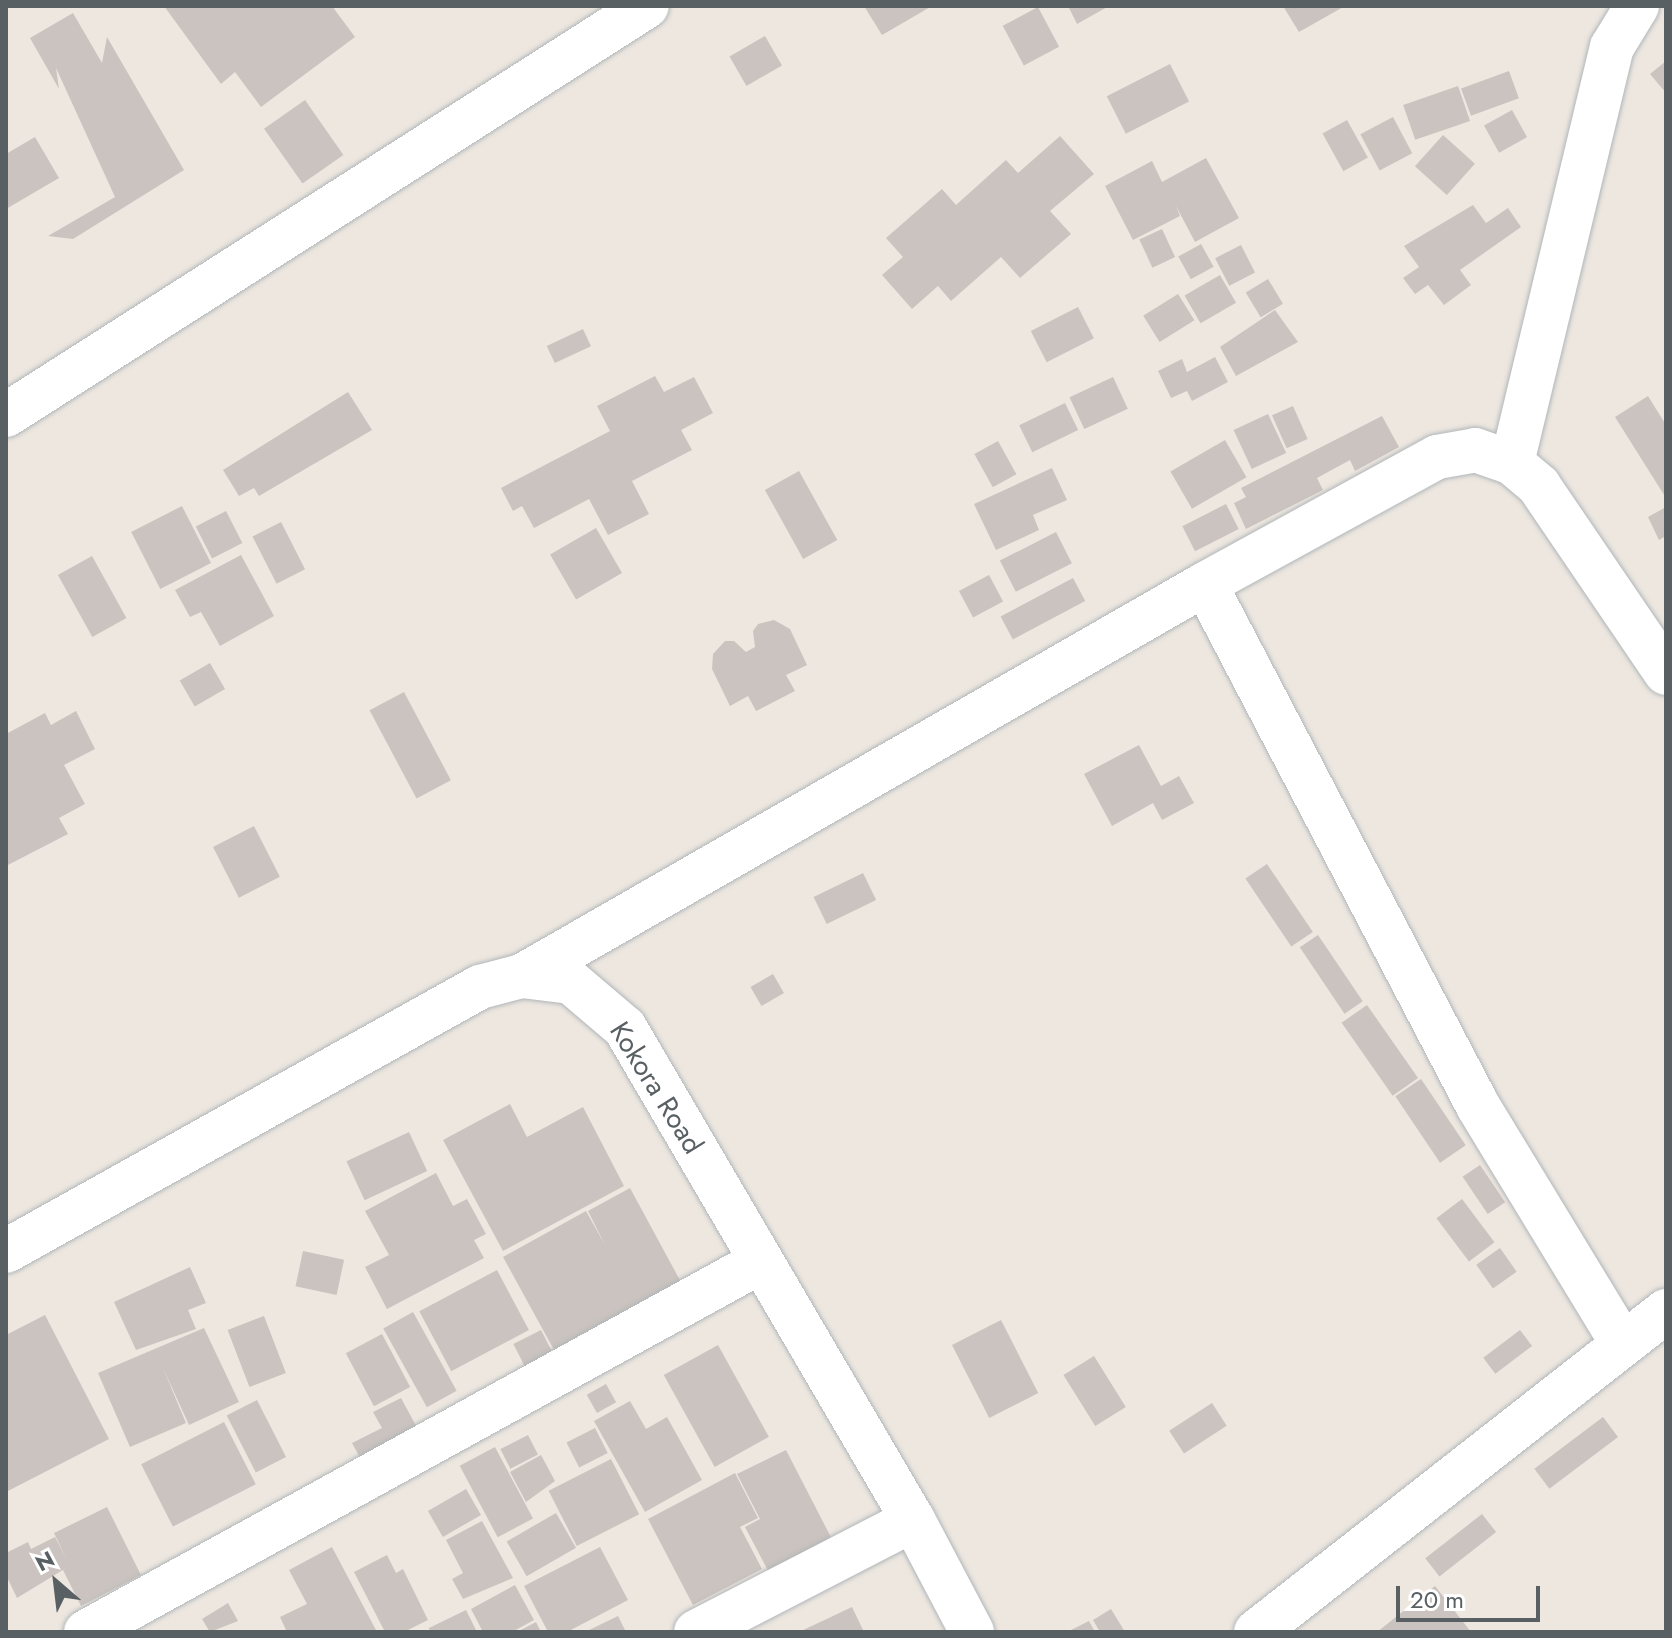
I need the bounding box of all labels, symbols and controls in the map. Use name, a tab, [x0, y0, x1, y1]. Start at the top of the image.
street label: Kokora Road	[602, 1016, 710, 1160]
north arrow	[16, 1542, 96, 1622]
text: N	[30, 1543, 60, 1579]
scale bar	[1400, 1570, 1544, 1620]
text: 20 m	[1410, 1582, 1464, 1617]

